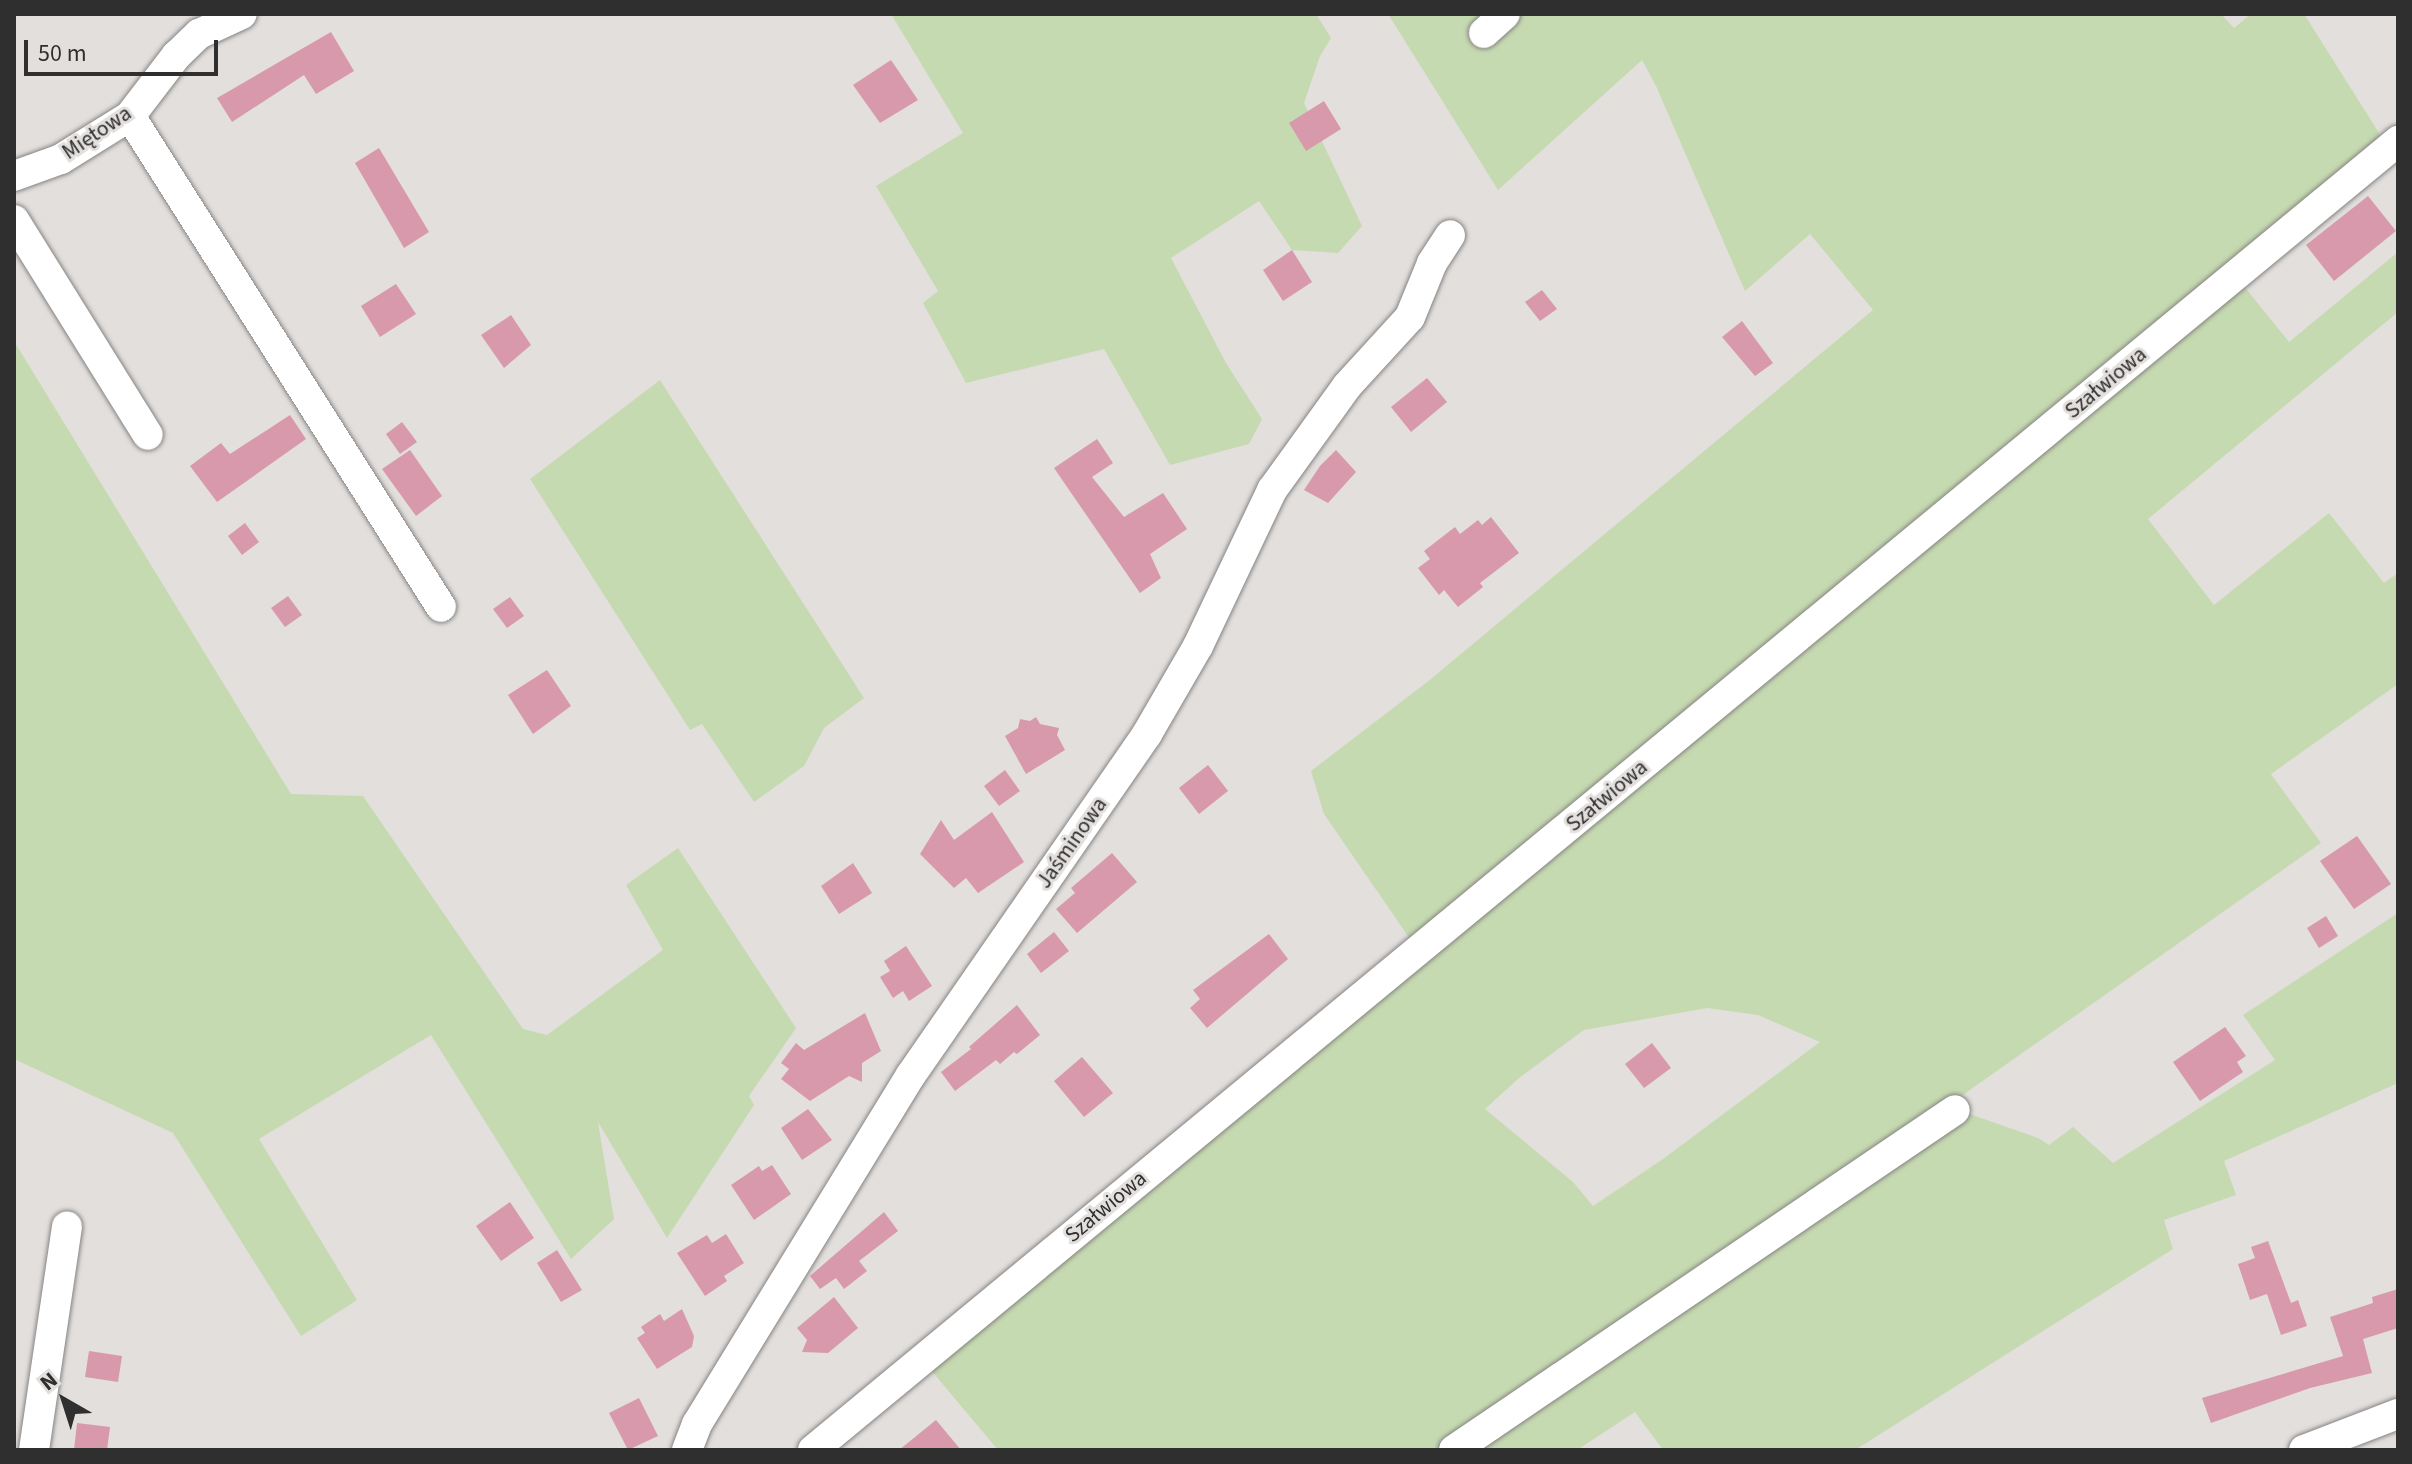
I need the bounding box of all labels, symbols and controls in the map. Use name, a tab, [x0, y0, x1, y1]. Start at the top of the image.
scale bar	[28, 24, 222, 74]
text: 50 m	[38, 36, 87, 71]
street label: Miętowa	[57, 100, 137, 166]
street label: Szałwiowa	[2060, 341, 2152, 425]
street label: Szałwiowa	[1561, 754, 1653, 838]
street label: Jaśminowa	[1031, 792, 1113, 894]
street label: Szałwiowa	[1060, 1165, 1152, 1249]
north arrow	[24, 1360, 104, 1440]
text: N	[33, 1364, 65, 1398]

